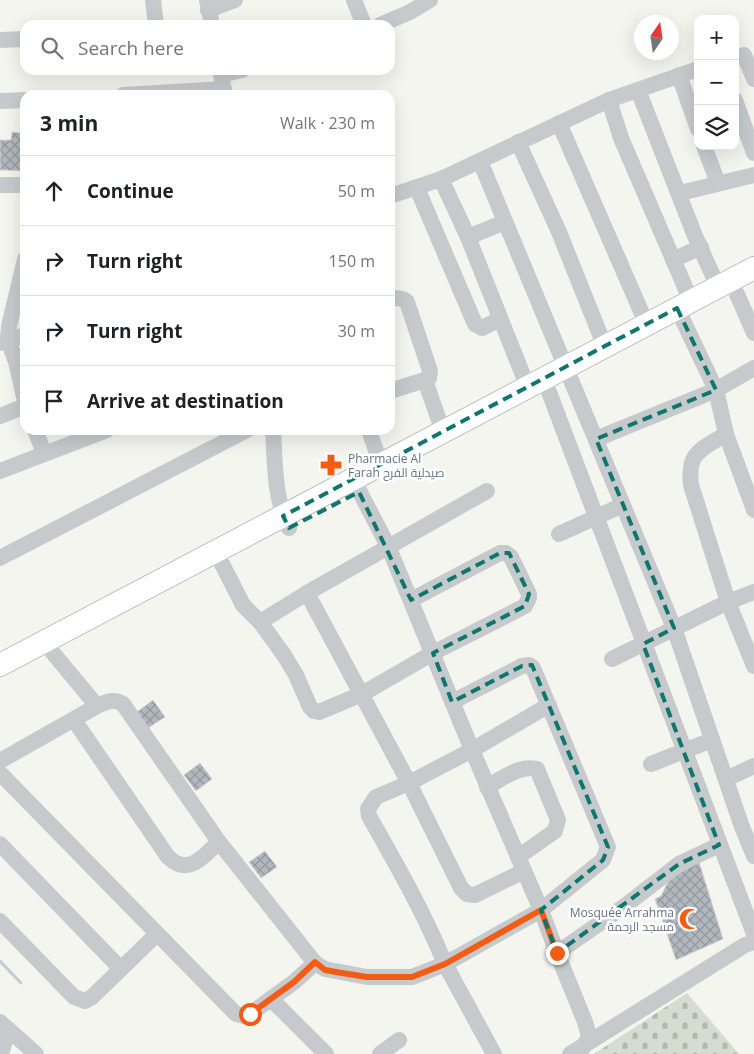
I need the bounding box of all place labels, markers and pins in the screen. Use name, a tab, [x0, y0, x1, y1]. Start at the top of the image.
place label: Pharmacie Al Farah صيدلية الفرح	[348, 450, 444, 481]
pharmacy icon: Pharmacie Al Farah صيدلية الفرح	[318, 452, 344, 478]
place label: Mosquée Arrahma مسجد الرحمة	[570, 904, 674, 935]
mosque icon: Mosquée Arrahma مسجد الرحمة	[677, 906, 703, 932]

